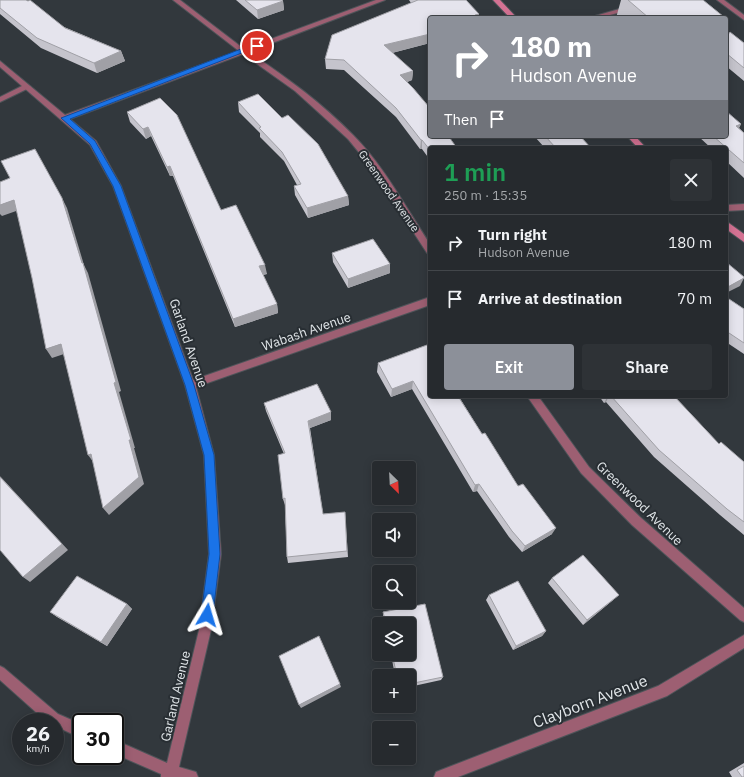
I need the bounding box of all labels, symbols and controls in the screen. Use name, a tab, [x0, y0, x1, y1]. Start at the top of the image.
text: 180 m	[510, 28, 592, 65]
pin	[240, 29, 274, 63]
icon: right	[444, 32, 496, 84]
icon: arrive	[246, 35, 268, 57]
text: Hudson Avenue	[510, 64, 637, 87]
icon: arrive	[486, 108, 508, 130]
text: Then	[444, 110, 478, 129]
street label: Greenwood Avenue	[356, 148, 422, 234]
text: 1 min	[444, 156, 506, 188]
button: close	[670, 159, 712, 201]
text: 250 m · 15:35	[444, 187, 527, 204]
text: Turn right	[478, 225, 547, 244]
icon: right	[444, 232, 466, 254]
text: 180 m	[668, 233, 712, 252]
text: Hudson Avenue	[478, 244, 570, 261]
icon: arrive	[444, 288, 466, 310]
text: Arrive at destination	[478, 289, 622, 308]
text: 70 m	[677, 289, 712, 308]
street label: Garland Avenue	[165, 297, 212, 390]
street label: Wabash Avenue	[259, 308, 353, 355]
button: Exit	[444, 344, 574, 390]
button: Share	[582, 344, 712, 390]
street label: Greenwood Avenue	[593, 458, 686, 549]
north arrow	[372, 461, 416, 505]
map controls	[372, 461, 416, 765]
button: sound	[372, 513, 416, 557]
button: search	[372, 565, 416, 609]
position arrow	[186, 594, 228, 636]
button: layers	[372, 617, 416, 661]
street label: Garland Avenue	[157, 649, 194, 743]
button: +	[372, 669, 416, 713]
street label: Clayborn Avenue	[530, 670, 650, 732]
speed limit sign: 30	[72, 713, 124, 765]
text: 26	[26, 720, 50, 747]
button: −	[372, 721, 416, 765]
text: km/h	[26, 742, 50, 755]

